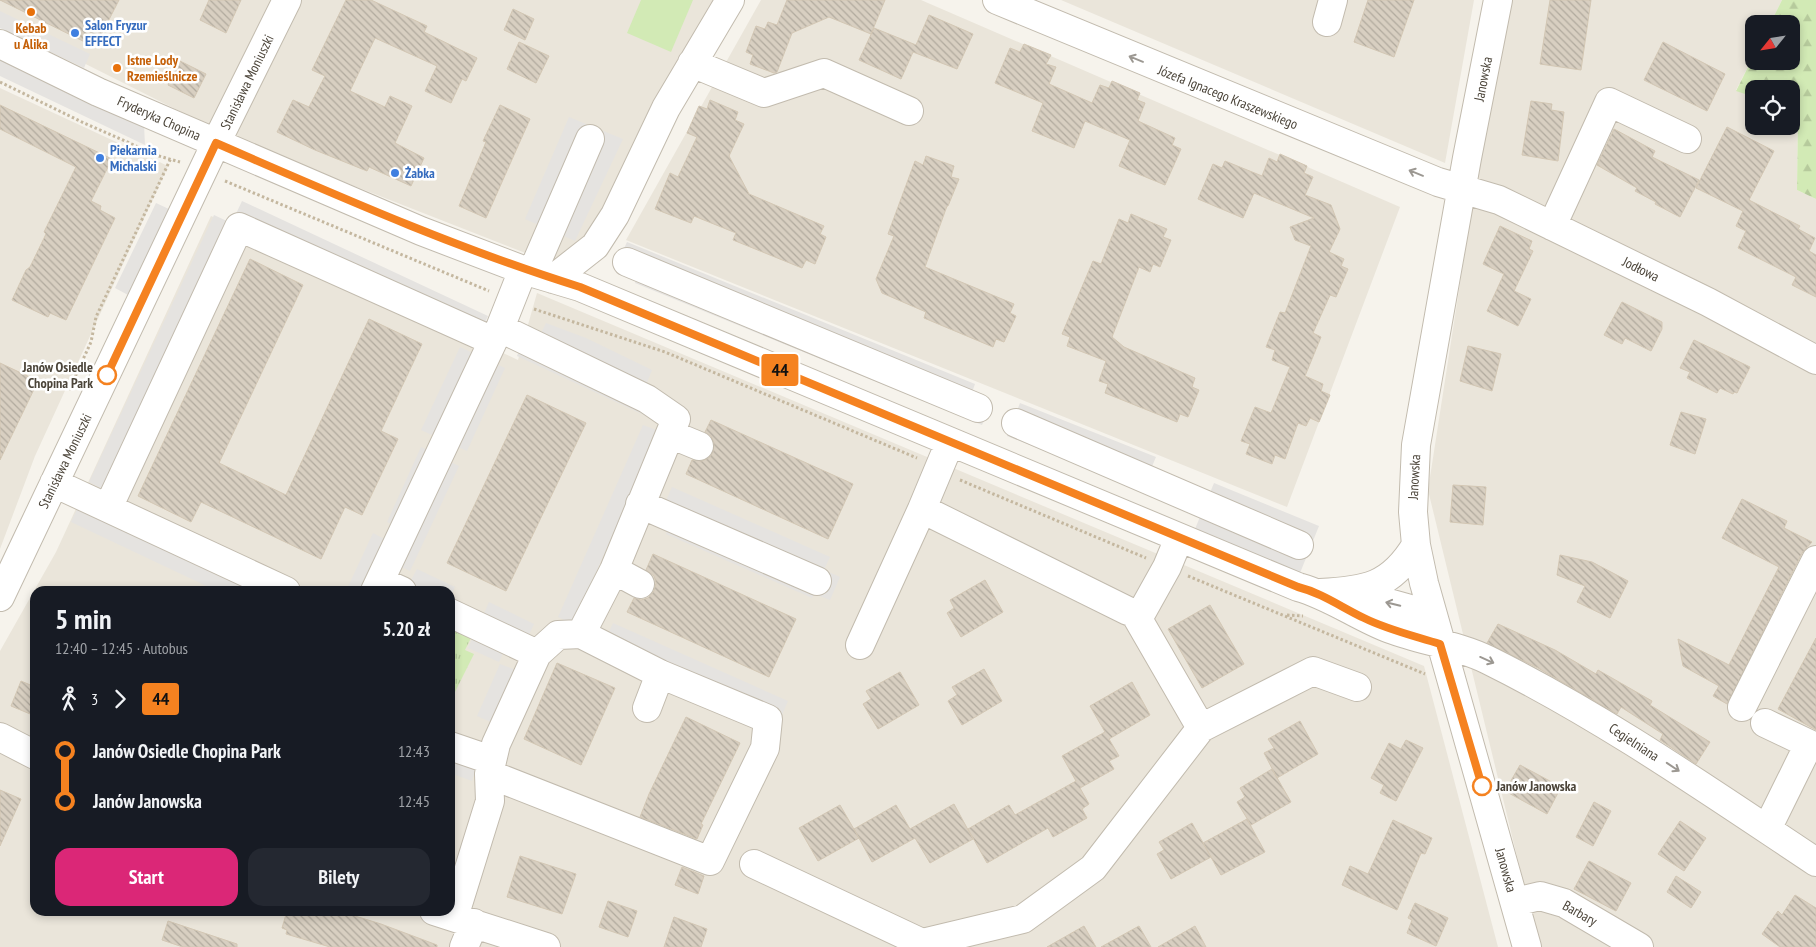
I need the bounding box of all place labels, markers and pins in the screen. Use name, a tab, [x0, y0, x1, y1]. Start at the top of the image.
marker: Kebab u Alika	[25, 6, 37, 18]
place label: Salon Fryzur EFFECT	[85, 16, 148, 50]
place label: Kebab u Alika	[14, 19, 48, 53]
marker: Salon Fryzur EFFECT	[69, 27, 81, 39]
place label: Istne Lody Rzemieślnicze	[127, 51, 197, 85]
marker: Istne Lody Rzemieślnicze	[111, 62, 123, 74]
place label: Piekarnia Michalski	[110, 141, 157, 175]
marker: Piekarnia Michalski	[94, 152, 106, 164]
place label: Żabka	[405, 164, 435, 182]
marker: Żabka	[389, 167, 401, 179]
place label: Janów Osiedle Chopina Park	[22, 358, 93, 392]
marker: Janów Osiedle Chopina Park	[97, 365, 117, 385]
marker: Janów Janowska	[1472, 776, 1492, 796]
place label: Janów Janowska	[1495, 777, 1576, 795]

